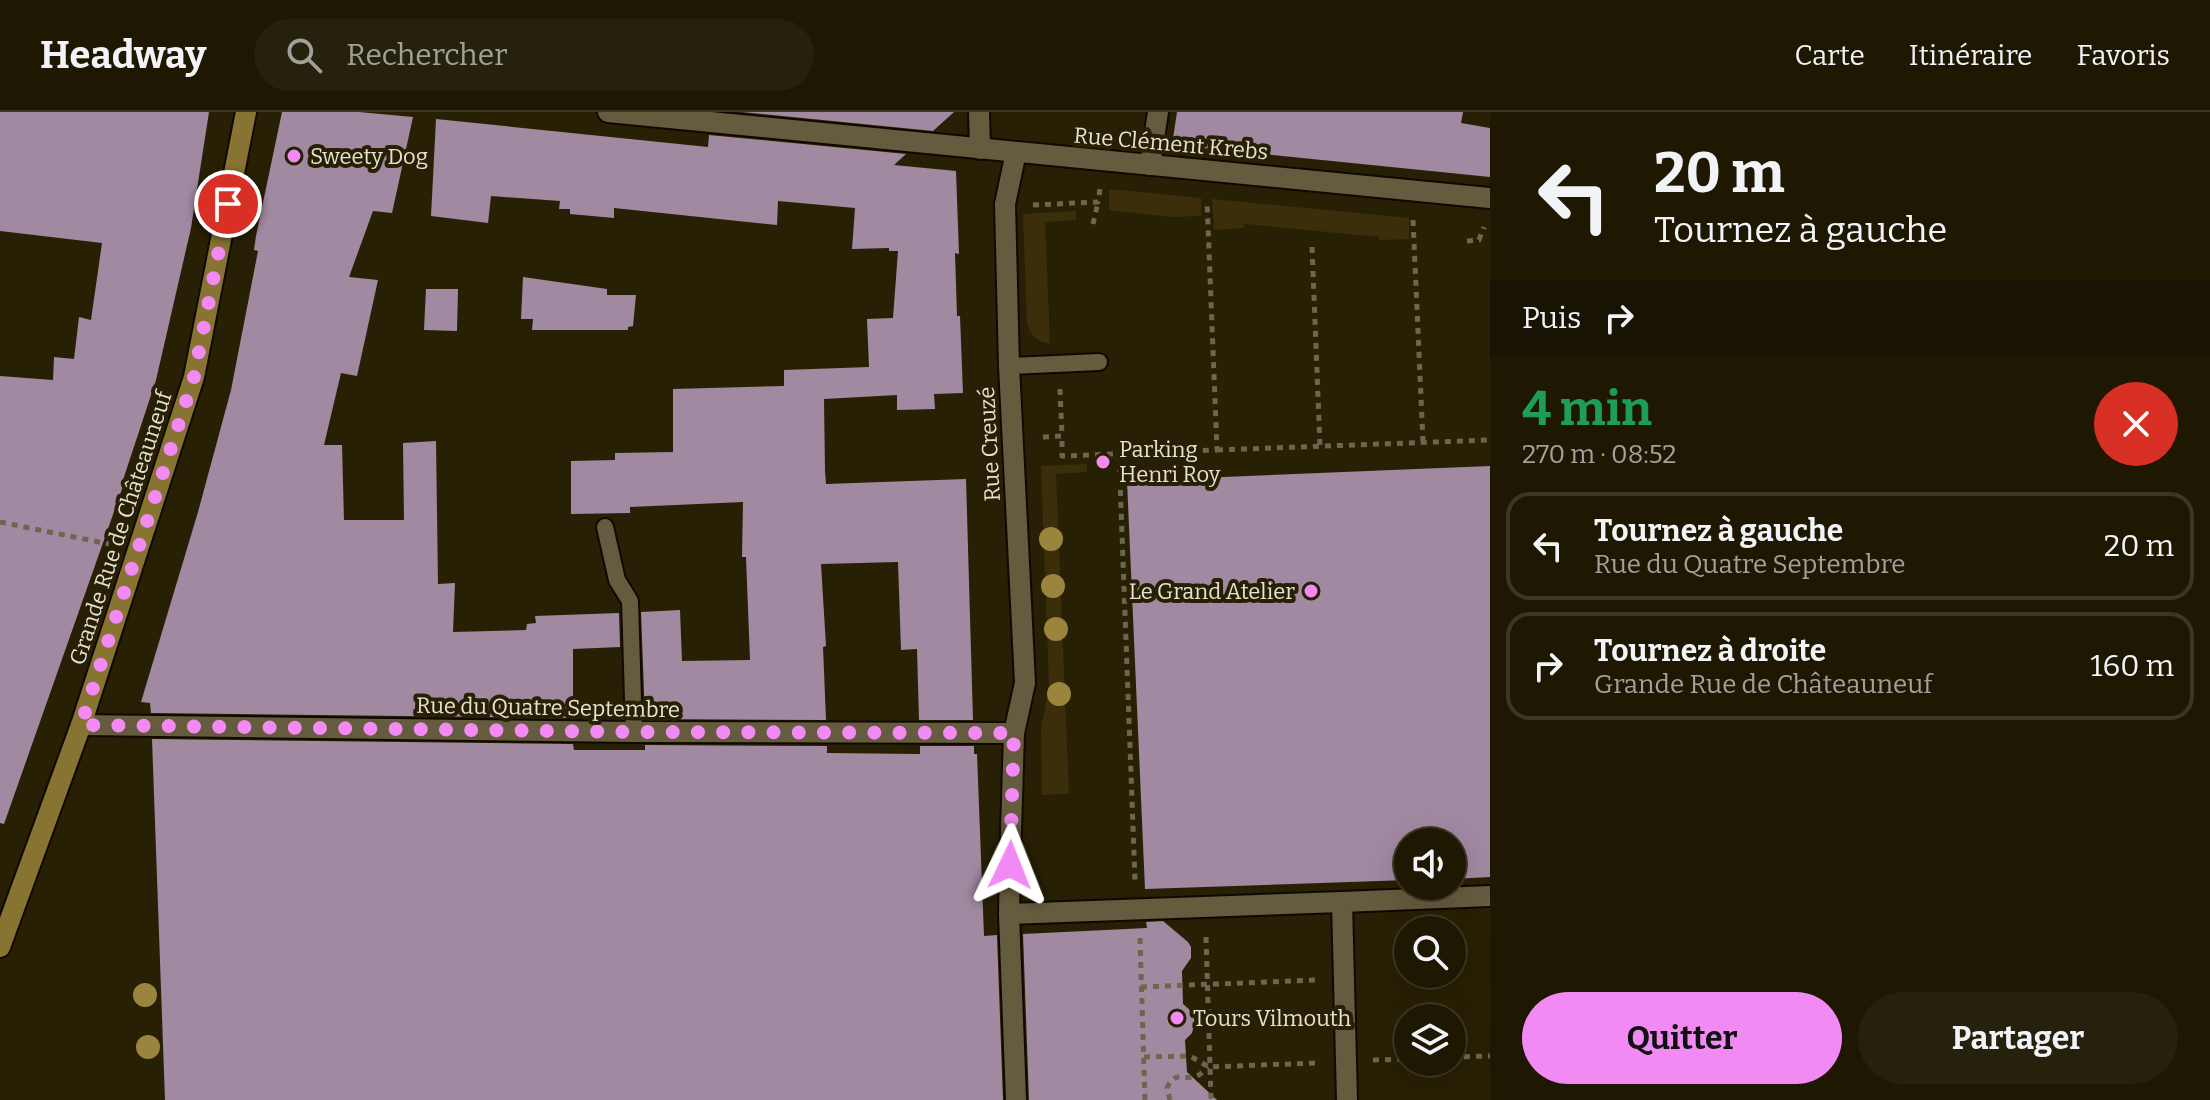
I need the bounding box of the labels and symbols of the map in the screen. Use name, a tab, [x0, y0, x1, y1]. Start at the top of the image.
street label: Rue Clément Krebs	[1073, 122, 1269, 165]
place label: Sweety Dog	[310, 143, 428, 170]
marker: Sweety Dog	[285, 147, 303, 165]
pin	[194, 170, 262, 238]
street label: Rue Creuzé	[973, 386, 1006, 502]
street label: Grande Rue de Châteauneuf	[63, 387, 178, 668]
place label: Parking Henri Roy	[1119, 436, 1221, 488]
marker: Parking Henri Roy	[1094, 453, 1112, 471]
place label: Le Grand Atelier	[1129, 578, 1295, 605]
marker: Le Grand Atelier	[1302, 582, 1320, 600]
street label: Rue du Quatre Septembre	[416, 692, 680, 723]
position arrow	[968, 823, 1052, 907]
place label: Tours Vilmouth	[1193, 1005, 1352, 1032]
marker: Tours Vilmouth	[1168, 1009, 1186, 1027]

